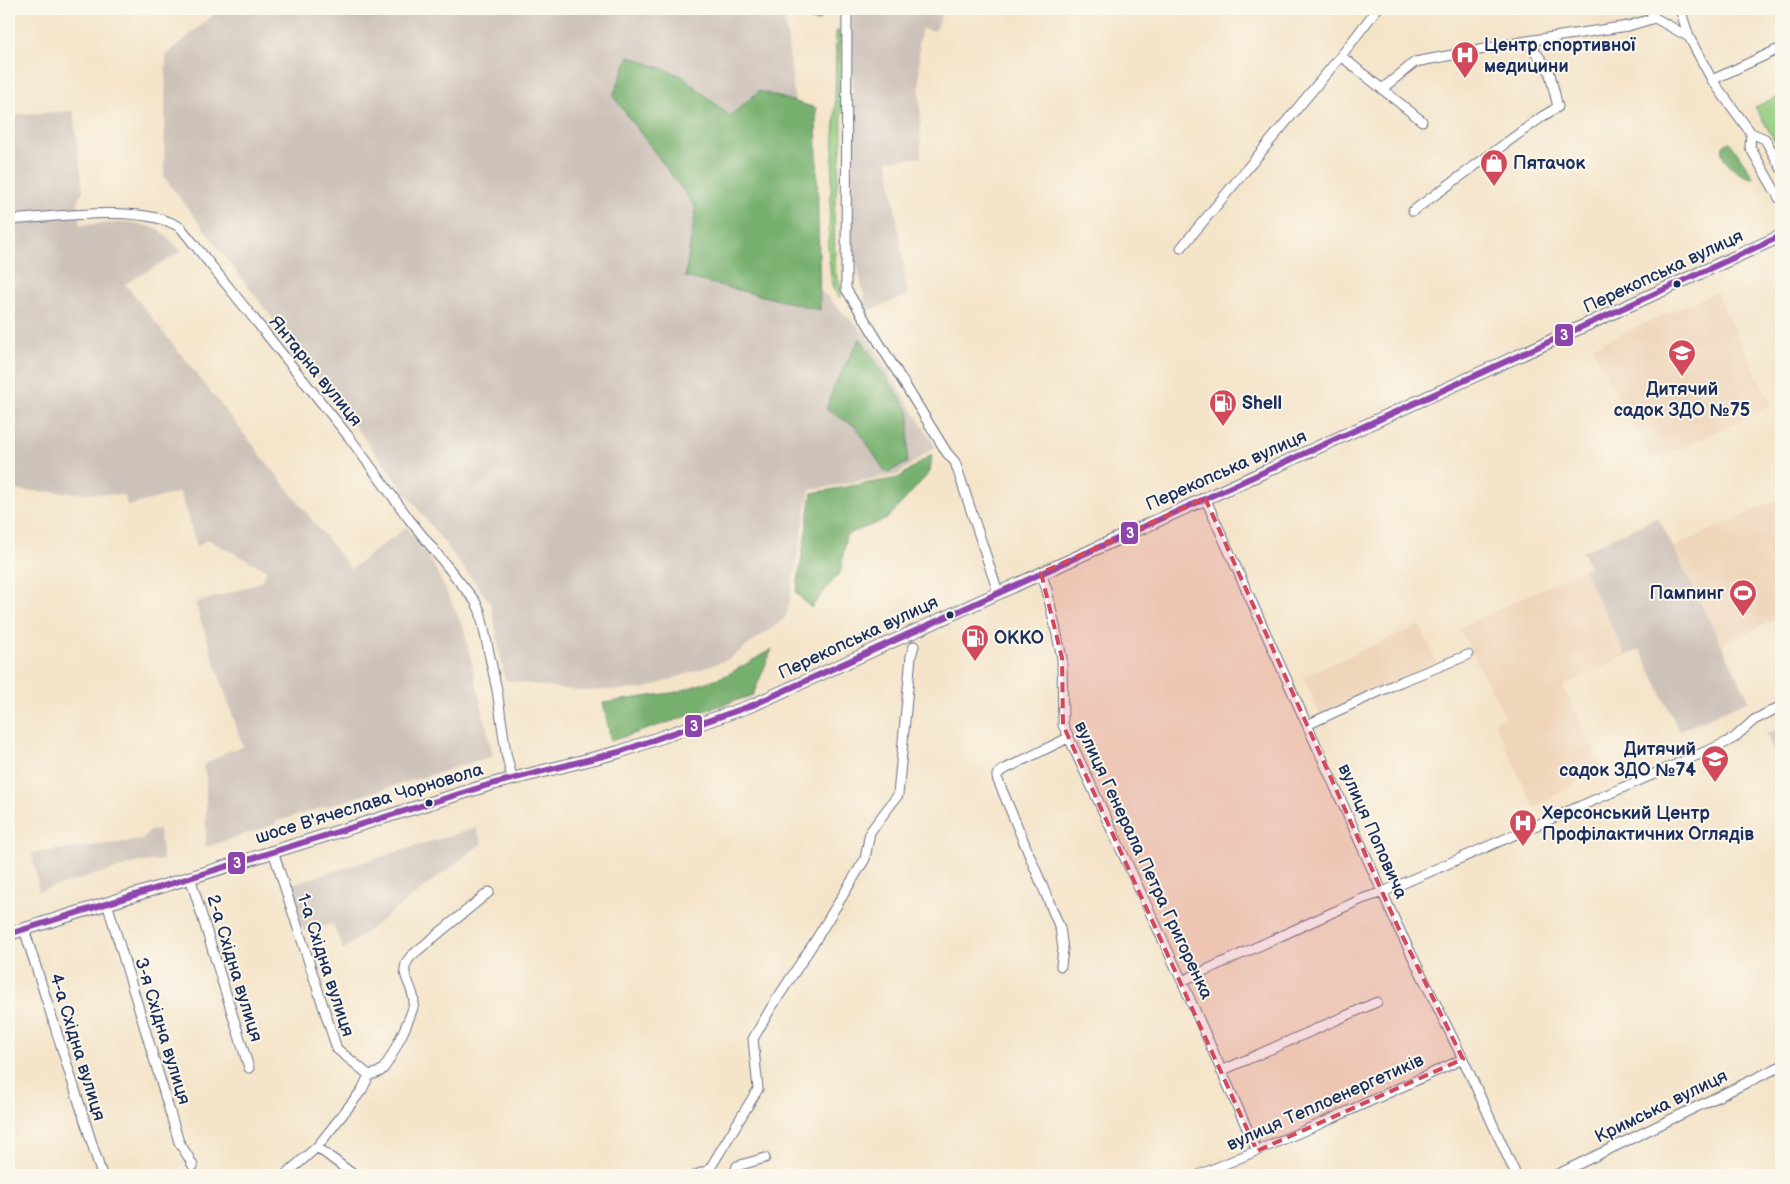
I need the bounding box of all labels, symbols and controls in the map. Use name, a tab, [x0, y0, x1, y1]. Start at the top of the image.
place label: Центр спортивної медицини	[1484, 35, 1636, 77]
hospital icon: Центр спортивної медицини	[1450, 40, 1480, 79]
shop icon: Пятачок	[1479, 148, 1509, 187]
place label: Пятачок	[1513, 153, 1585, 174]
street label: Перекопська вулиця	[1580, 225, 1746, 318]
unlabelled marker	[1672, 279, 1682, 289]
street label: Янтарна вулиця	[265, 312, 367, 431]
line badge: 3	[1554, 323, 1574, 347]
text: 3	[1560, 327, 1568, 344]
school or university icon: Дитячий садок ЗДО №75	[1667, 338, 1697, 377]
place label: Дитячий садок ЗДО №75	[1614, 379, 1750, 421]
fuel station icon: Shell	[1208, 388, 1238, 427]
place label: Shell	[1242, 393, 1282, 414]
street label: Перекопська вулиця	[1143, 426, 1310, 515]
line badge: 3	[1120, 521, 1139, 545]
text: 3	[1126, 525, 1134, 542]
sports icon: Пампинг	[1728, 578, 1758, 617]
place label: Пампинг	[1650, 583, 1724, 604]
street label: Перекопська вулиця	[775, 591, 941, 684]
unlabelled marker	[945, 610, 955, 620]
fuel station icon: ОККО	[960, 623, 990, 662]
place label: ОККО	[994, 628, 1044, 649]
line badge: 3	[684, 714, 703, 738]
text: 3	[690, 718, 698, 735]
street label: вулиця Генерала Петра Григоренка	[1070, 718, 1217, 1003]
place label: Дитячий садок ЗДО №74	[1559, 739, 1696, 781]
school or university icon: Дитячий садок ЗДО №74	[1700, 744, 1730, 783]
street label: шосе В'ячеслава Чорновола	[253, 759, 486, 848]
street label: вулиця Поповича	[1333, 760, 1412, 902]
unlabelled marker	[424, 798, 434, 808]
place label: Херсонський Центр Профілактичних Оглядів	[1541, 803, 1754, 845]
hospital icon: Херсонський Центр Профілактичних Оглядів	[1508, 808, 1538, 847]
line badge: 3	[227, 851, 246, 875]
text: 3	[233, 855, 241, 872]
street label: 1-а Східна вулиця	[293, 891, 359, 1039]
street label: 2-а Східна вулиця	[202, 892, 267, 1044]
street label: 3-я Східна вулиця	[130, 955, 195, 1107]
street label: 4-а Східна вулиця	[45, 971, 110, 1123]
street label: вулиця Теплоенергетиків	[1224, 1049, 1427, 1155]
street label: Кримська вулиця	[1592, 1065, 1731, 1148]

